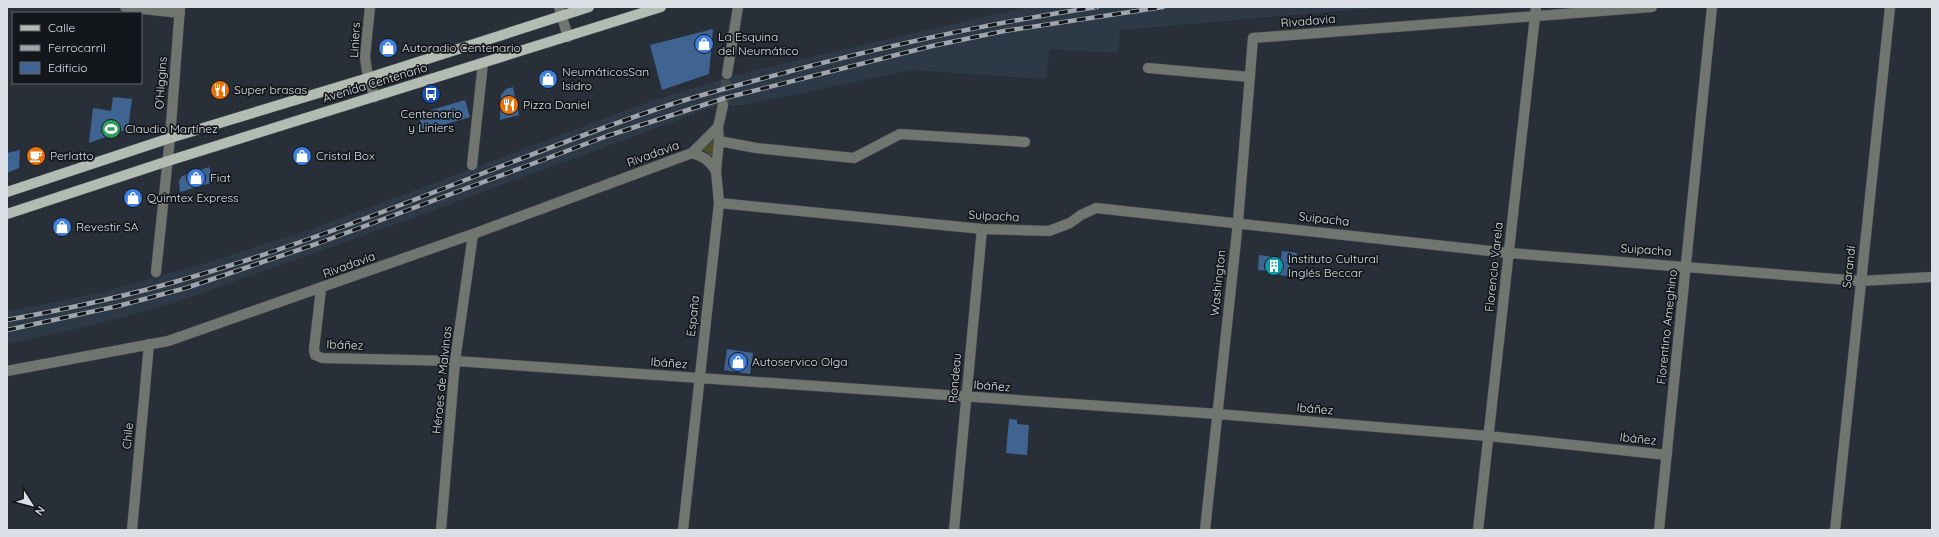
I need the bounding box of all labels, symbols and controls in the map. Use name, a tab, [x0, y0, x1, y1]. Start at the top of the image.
street label: Rivadavia	[1280, 11, 1336, 30]
legend	[12, 12, 142, 84]
text: Calle	[48, 20, 76, 35]
street label: Liniers	[346, 21, 363, 58]
place label: La Esquina del Neumático	[718, 29, 799, 58]
shop icon: La Esquina del Neumático	[693, 33, 715, 55]
shop icon: Autoradio Centenario	[377, 37, 399, 59]
text: Ferrocarril	[48, 40, 106, 55]
place label: Autoradio Centenario	[402, 40, 521, 55]
street label: O'Higgins	[151, 56, 170, 110]
street label: Avenida Centenario	[321, 59, 429, 106]
text: Edificio	[48, 60, 88, 75]
place label: NeumáticosSan Isidro	[562, 64, 649, 93]
shop icon: NeumáticosSan Isidro	[537, 68, 559, 90]
restaurant icon: Super brasas	[209, 79, 231, 101]
place label: Super brasas	[234, 82, 308, 97]
bus stop icon: Centenario y Liniers	[420, 83, 442, 105]
restaurant icon: Pizza Daniel	[498, 94, 520, 116]
place label: Pizza Daniel	[523, 97, 590, 112]
place label: Centenario y Liniers	[401, 106, 462, 135]
sports icon: Claudio Martínez	[100, 118, 122, 140]
place label: Claudio Martínez	[125, 121, 218, 136]
street label: Rivadavia	[625, 137, 681, 170]
cafe icon: Perlatto	[25, 145, 47, 167]
shop icon: Cristal Box	[291, 145, 313, 167]
place label: Perlatto	[50, 148, 94, 163]
place label: Cristal Box	[316, 148, 375, 163]
shop icon: Fiat	[185, 167, 207, 189]
place label: Fiat	[210, 170, 231, 185]
shop icon: Quimtex Express	[122, 187, 144, 209]
place label: Quimtex Express	[147, 190, 239, 205]
street label: Suipacha	[968, 207, 1020, 224]
street label: Suipacha	[1298, 208, 1350, 229]
shop icon: Revestir SA	[51, 216, 73, 238]
place label: Revestir SA	[76, 219, 139, 234]
street label: Florencio Varela	[1481, 221, 1506, 313]
street label: Suipacha	[1620, 240, 1672, 259]
street label: Sarandí	[1839, 245, 1858, 289]
street label: Rivadavia	[321, 248, 377, 281]
street label: Washington	[1207, 249, 1228, 317]
place label: Instituto Cultural Inglés Beccar	[1288, 251, 1378, 280]
building icon: Instituto Cultural Inglés Beccar	[1263, 255, 1285, 277]
street label: Florentino Ameghino	[1653, 269, 1680, 385]
street label: España	[683, 295, 702, 337]
street label: Héroes de Malvinas	[428, 325, 455, 435]
street label: Ibáñez	[326, 336, 364, 353]
shop icon: Autoservico Olga	[727, 351, 749, 373]
street label: Rondeau	[945, 352, 964, 404]
street label: Ibáñez	[650, 354, 688, 371]
place label: Autoservico Olga	[752, 354, 848, 369]
street label: Ibáñez	[973, 377, 1011, 394]
street label: Ibáñez	[1296, 399, 1334, 418]
street label: Chile	[119, 422, 136, 450]
street label: Ibáñez	[1619, 429, 1657, 448]
north arrow	[12, 485, 52, 525]
text: N	[32, 503, 48, 518]

